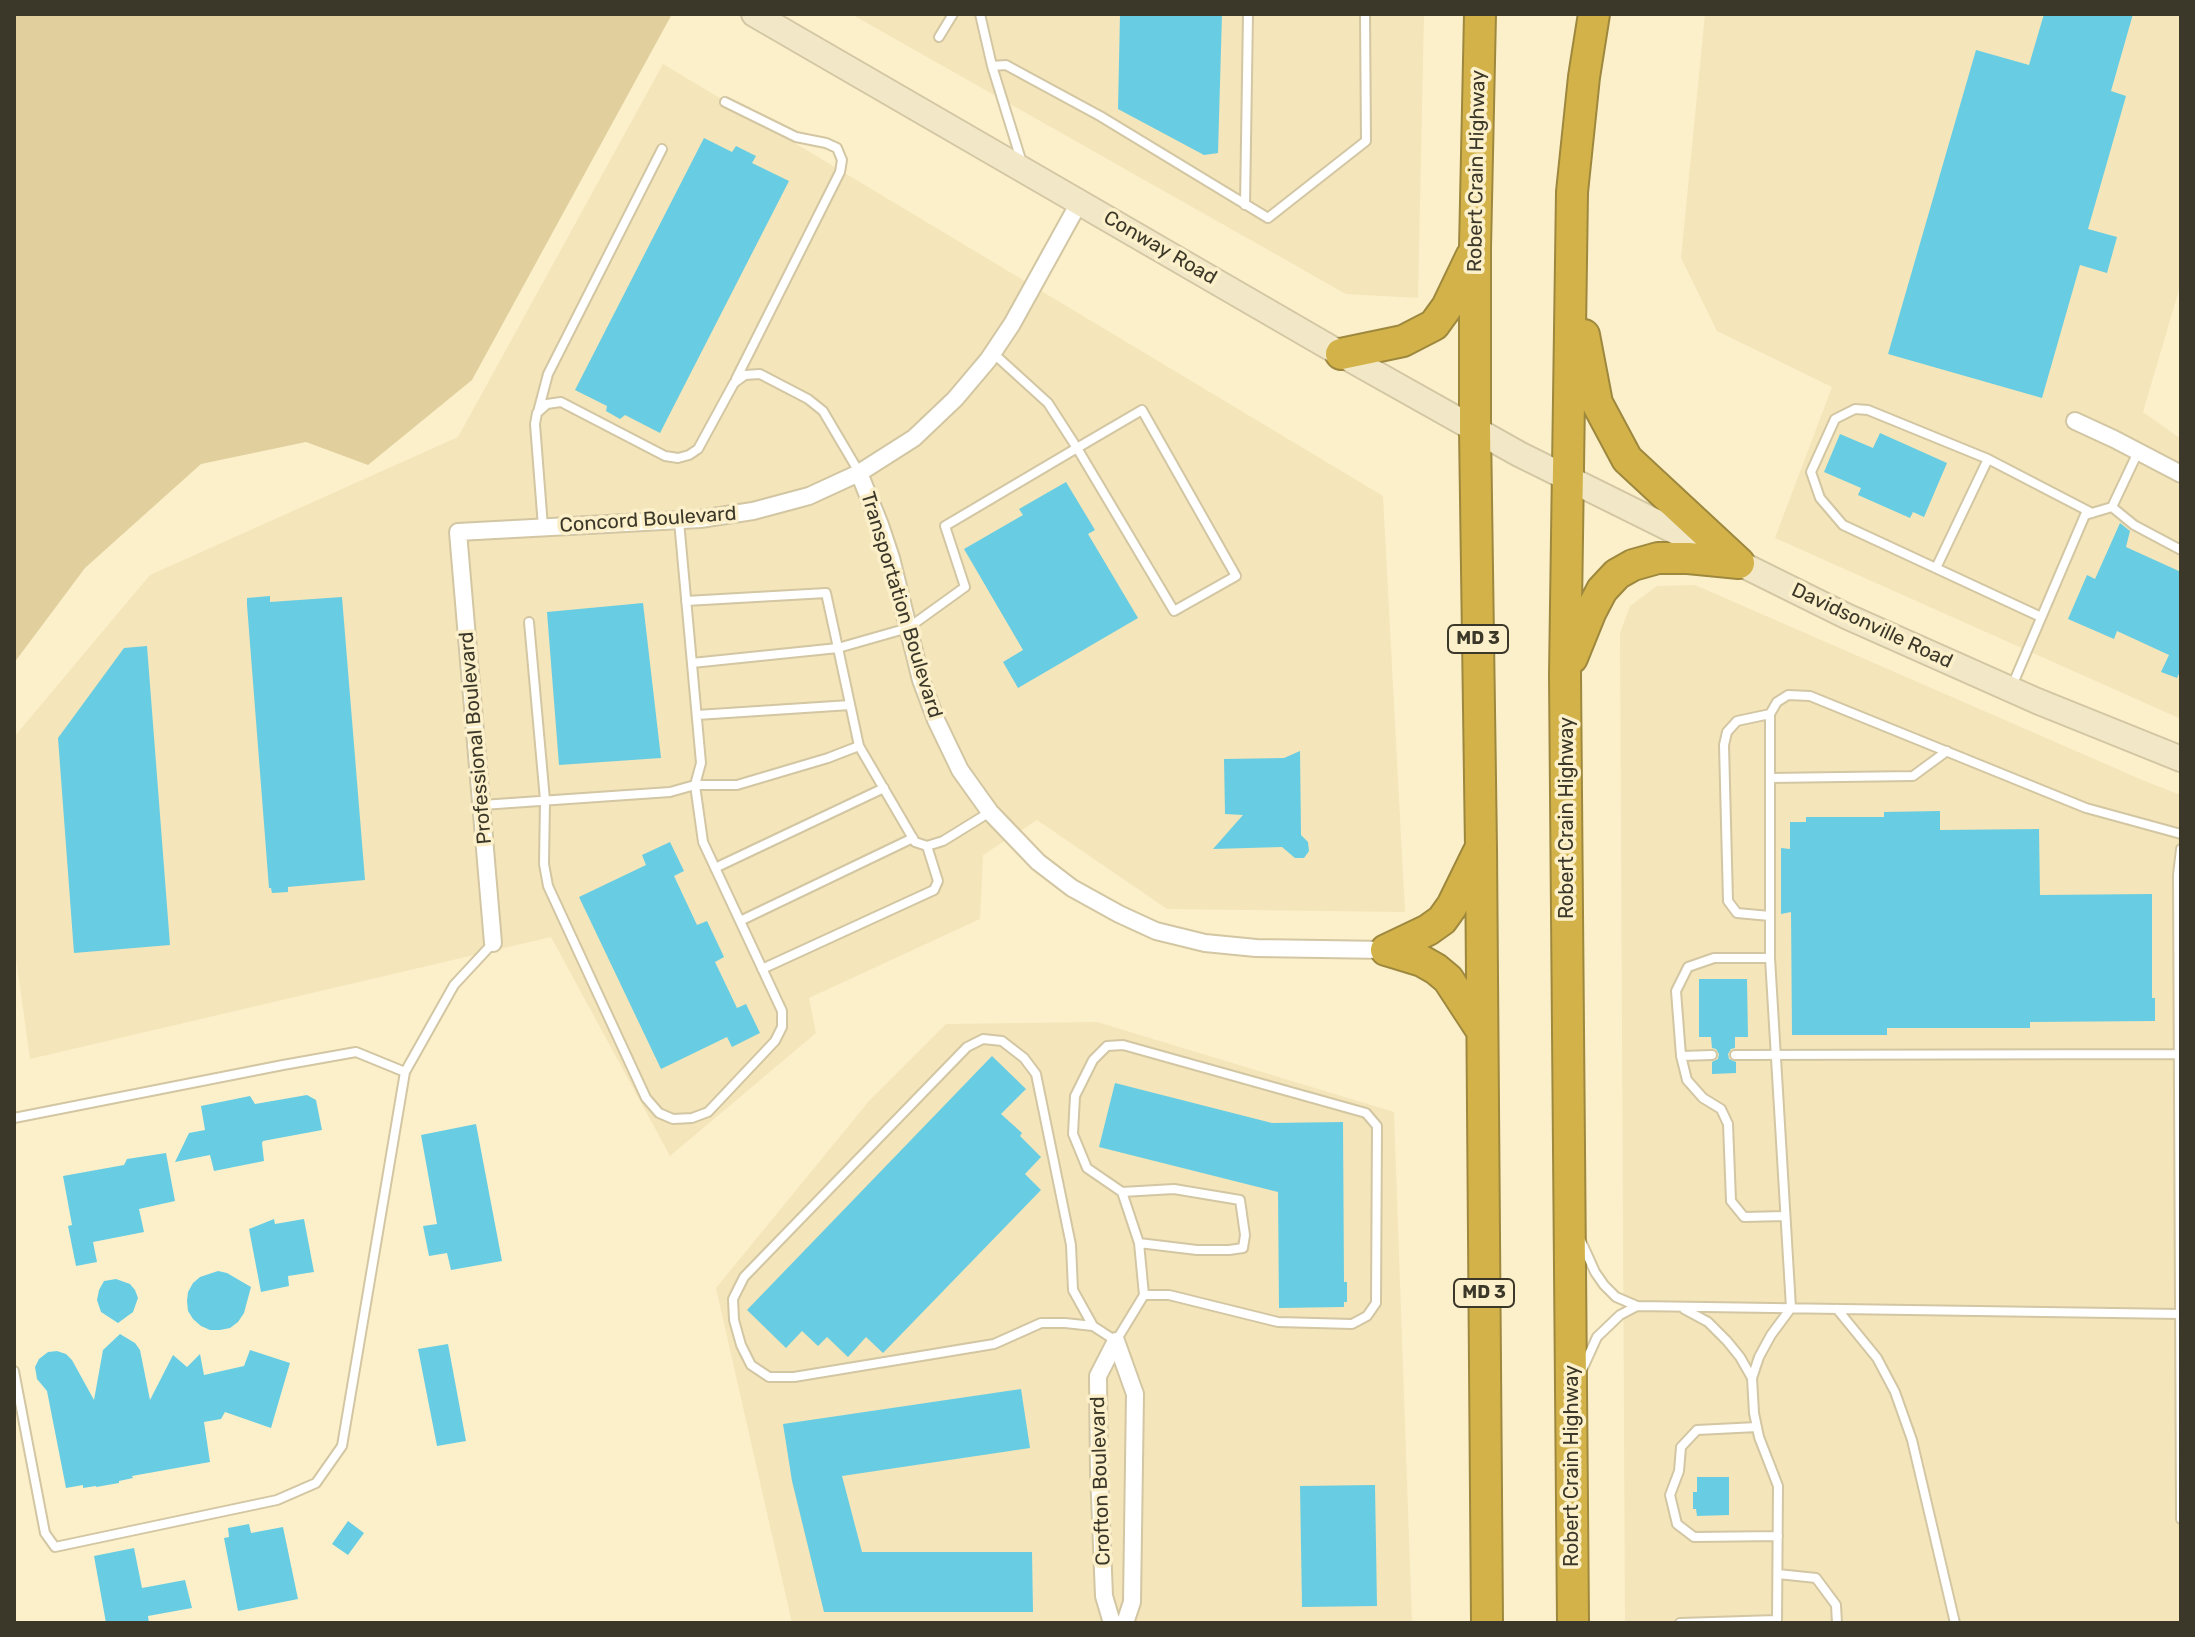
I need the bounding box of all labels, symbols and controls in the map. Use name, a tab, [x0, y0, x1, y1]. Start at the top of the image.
street label: Robert Crain Highway	[1463, 70, 1491, 272]
street label: Conway Road	[1099, 206, 1221, 290]
street label: Transportation Boulevard	[855, 489, 947, 721]
street label: Concord Boulevard	[559, 502, 737, 538]
street label: Davidsonville Road	[1788, 578, 1956, 674]
road number: MD 3	[1448, 625, 1508, 653]
street label: Professional Boulevard	[455, 631, 497, 845]
street label: Robert Crain Highway	[1555, 717, 1579, 919]
road number: MD 3	[1454, 1279, 1514, 1307]
street label: Robert Crain Highway	[1560, 1365, 1584, 1567]
street label: Crofton Boulevard	[1086, 1396, 1116, 1566]

